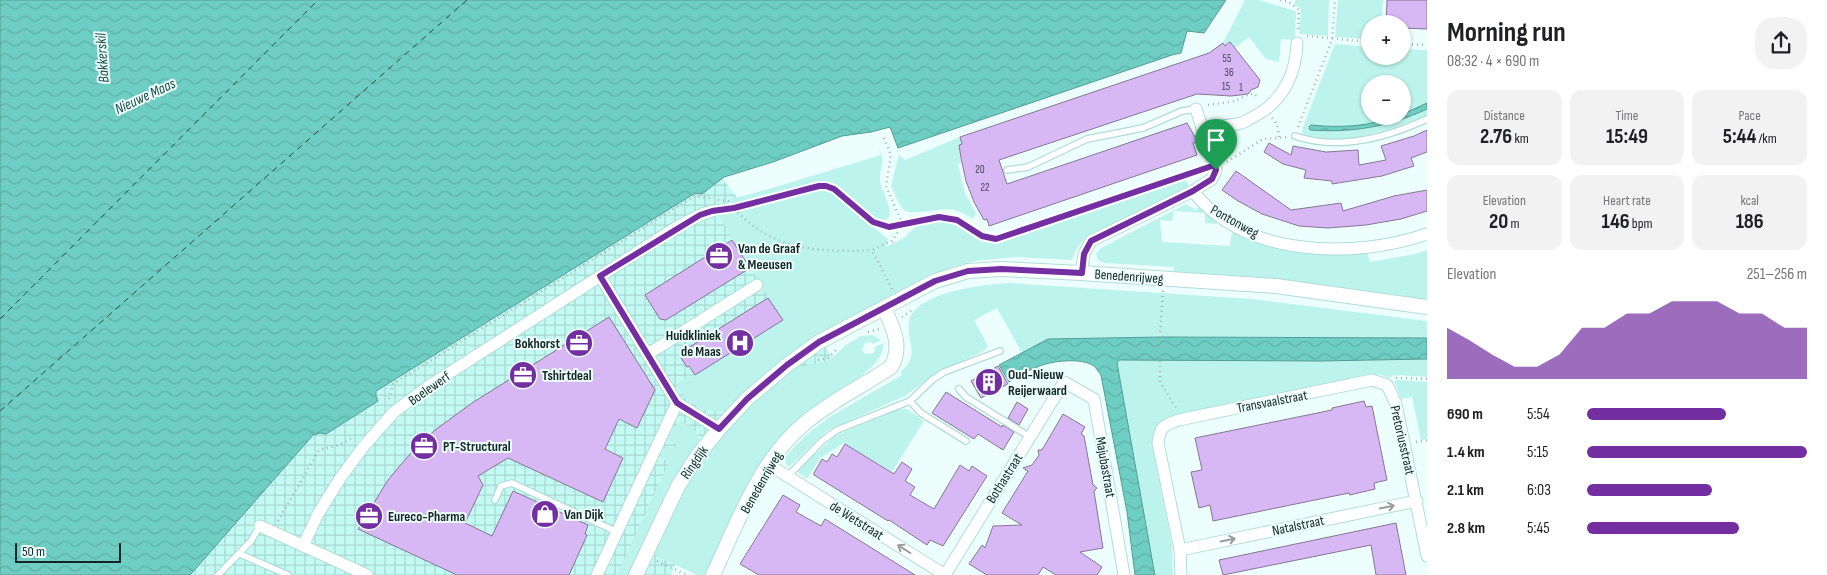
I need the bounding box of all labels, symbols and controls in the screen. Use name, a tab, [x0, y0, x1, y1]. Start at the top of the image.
map controls	[1361, 15, 1411, 125]
button: +	[1361, 15, 1411, 65]
text: Morning run	[1447, 16, 1566, 49]
button: share	[1755, 17, 1807, 69]
water label: Bakkerskil	[91, 31, 114, 84]
house number: 55	[1223, 52, 1231, 65]
text: 08:32 · 4 × 690 m	[1447, 52, 1539, 71]
house number: 36	[1224, 66, 1234, 79]
water label: Nieuwe Maas	[112, 74, 179, 119]
button: −	[1361, 75, 1411, 125]
house number: 15	[1222, 80, 1230, 93]
house number: 1	[1239, 81, 1243, 94]
text: Distance	[1484, 107, 1525, 124]
text: Time	[1616, 107, 1638, 124]
text: Pace	[1739, 107, 1761, 124]
pin	[1195, 119, 1237, 170]
text: 2.76	[1480, 124, 1512, 149]
text: 15:49	[1606, 124, 1648, 149]
text: 5:44	[1723, 124, 1756, 149]
icon: arrive	[1202, 126, 1230, 154]
text: km	[1512, 130, 1529, 147]
text: /km	[1756, 130, 1777, 147]
house number: 20	[975, 163, 985, 176]
house number: 22	[980, 181, 990, 194]
text: Elevation	[1483, 192, 1526, 209]
text: Heart rate	[1603, 192, 1651, 209]
text: kcal	[1740, 192, 1759, 209]
street label: Pontonweg	[1208, 201, 1262, 242]
text: 20	[1489, 209, 1508, 234]
text: 146	[1602, 209, 1630, 234]
text: 186	[1736, 209, 1764, 234]
text: m	[1508, 215, 1520, 232]
text: bpm	[1630, 215, 1652, 232]
place label: Van de Graaf & Meeusen	[738, 240, 801, 273]
office icon: Van de Graaf & Meeusen	[704, 241, 734, 271]
text: Elevation	[1447, 265, 1496, 284]
text: 251–256 m	[1747, 265, 1807, 284]
street label: Benedenrijweg	[1094, 266, 1164, 287]
place label: Huidkliniek de Maas	[666, 327, 721, 360]
office icon: Bokhorst	[564, 328, 594, 358]
hospital icon: Huidkliniek de Maas	[725, 328, 755, 358]
place label: Bokhorst	[515, 335, 560, 352]
office icon: Tshirtdeal	[508, 360, 538, 390]
place label: Oud-Nieuw Reijerwaard	[1008, 366, 1067, 399]
street label: Boelewerf	[405, 367, 454, 409]
place label: Tshirtdeal	[542, 367, 592, 384]
building icon: Oud-Nieuw Reijerwaard	[974, 367, 1004, 397]
street label: Transvaalstraat	[1235, 386, 1309, 417]
street label: Pretoriusstraat	[1386, 404, 1419, 476]
text: 690 m	[1447, 405, 1483, 424]
text: 5:54	[1527, 405, 1550, 424]
office icon: PT-Structural	[409, 431, 439, 461]
street label: Majubastraat	[1092, 435, 1119, 499]
place label: PT-Structural	[443, 438, 511, 455]
street label: Ringdijk	[677, 442, 712, 482]
text: 1.4 km	[1447, 443, 1485, 462]
text: 5:15	[1527, 443, 1548, 462]
street label: Benedenrijweg	[737, 448, 786, 516]
street label: Bothastraat	[982, 450, 1026, 506]
text: 2.1 km	[1447, 481, 1484, 500]
text: 6:03	[1527, 481, 1551, 500]
street label: de Wetstraat	[827, 497, 887, 544]
shop icon: Van Dijk	[530, 499, 560, 529]
office icon: Eureco-Pharma	[354, 501, 384, 531]
one-way arrow	[1379, 502, 1395, 511]
place label: Van Dijk	[564, 506, 603, 523]
place label: Eureco-Pharma	[388, 508, 466, 525]
street label: Natalstraat	[1270, 512, 1326, 539]
text: 2.8 km	[1447, 519, 1485, 538]
text: 5:45	[1527, 519, 1550, 538]
one-way arrow	[1219, 534, 1235, 544]
scale bar	[15, 540, 121, 563]
text: 50 m	[22, 543, 45, 560]
one-way arrow	[897, 544, 911, 555]

